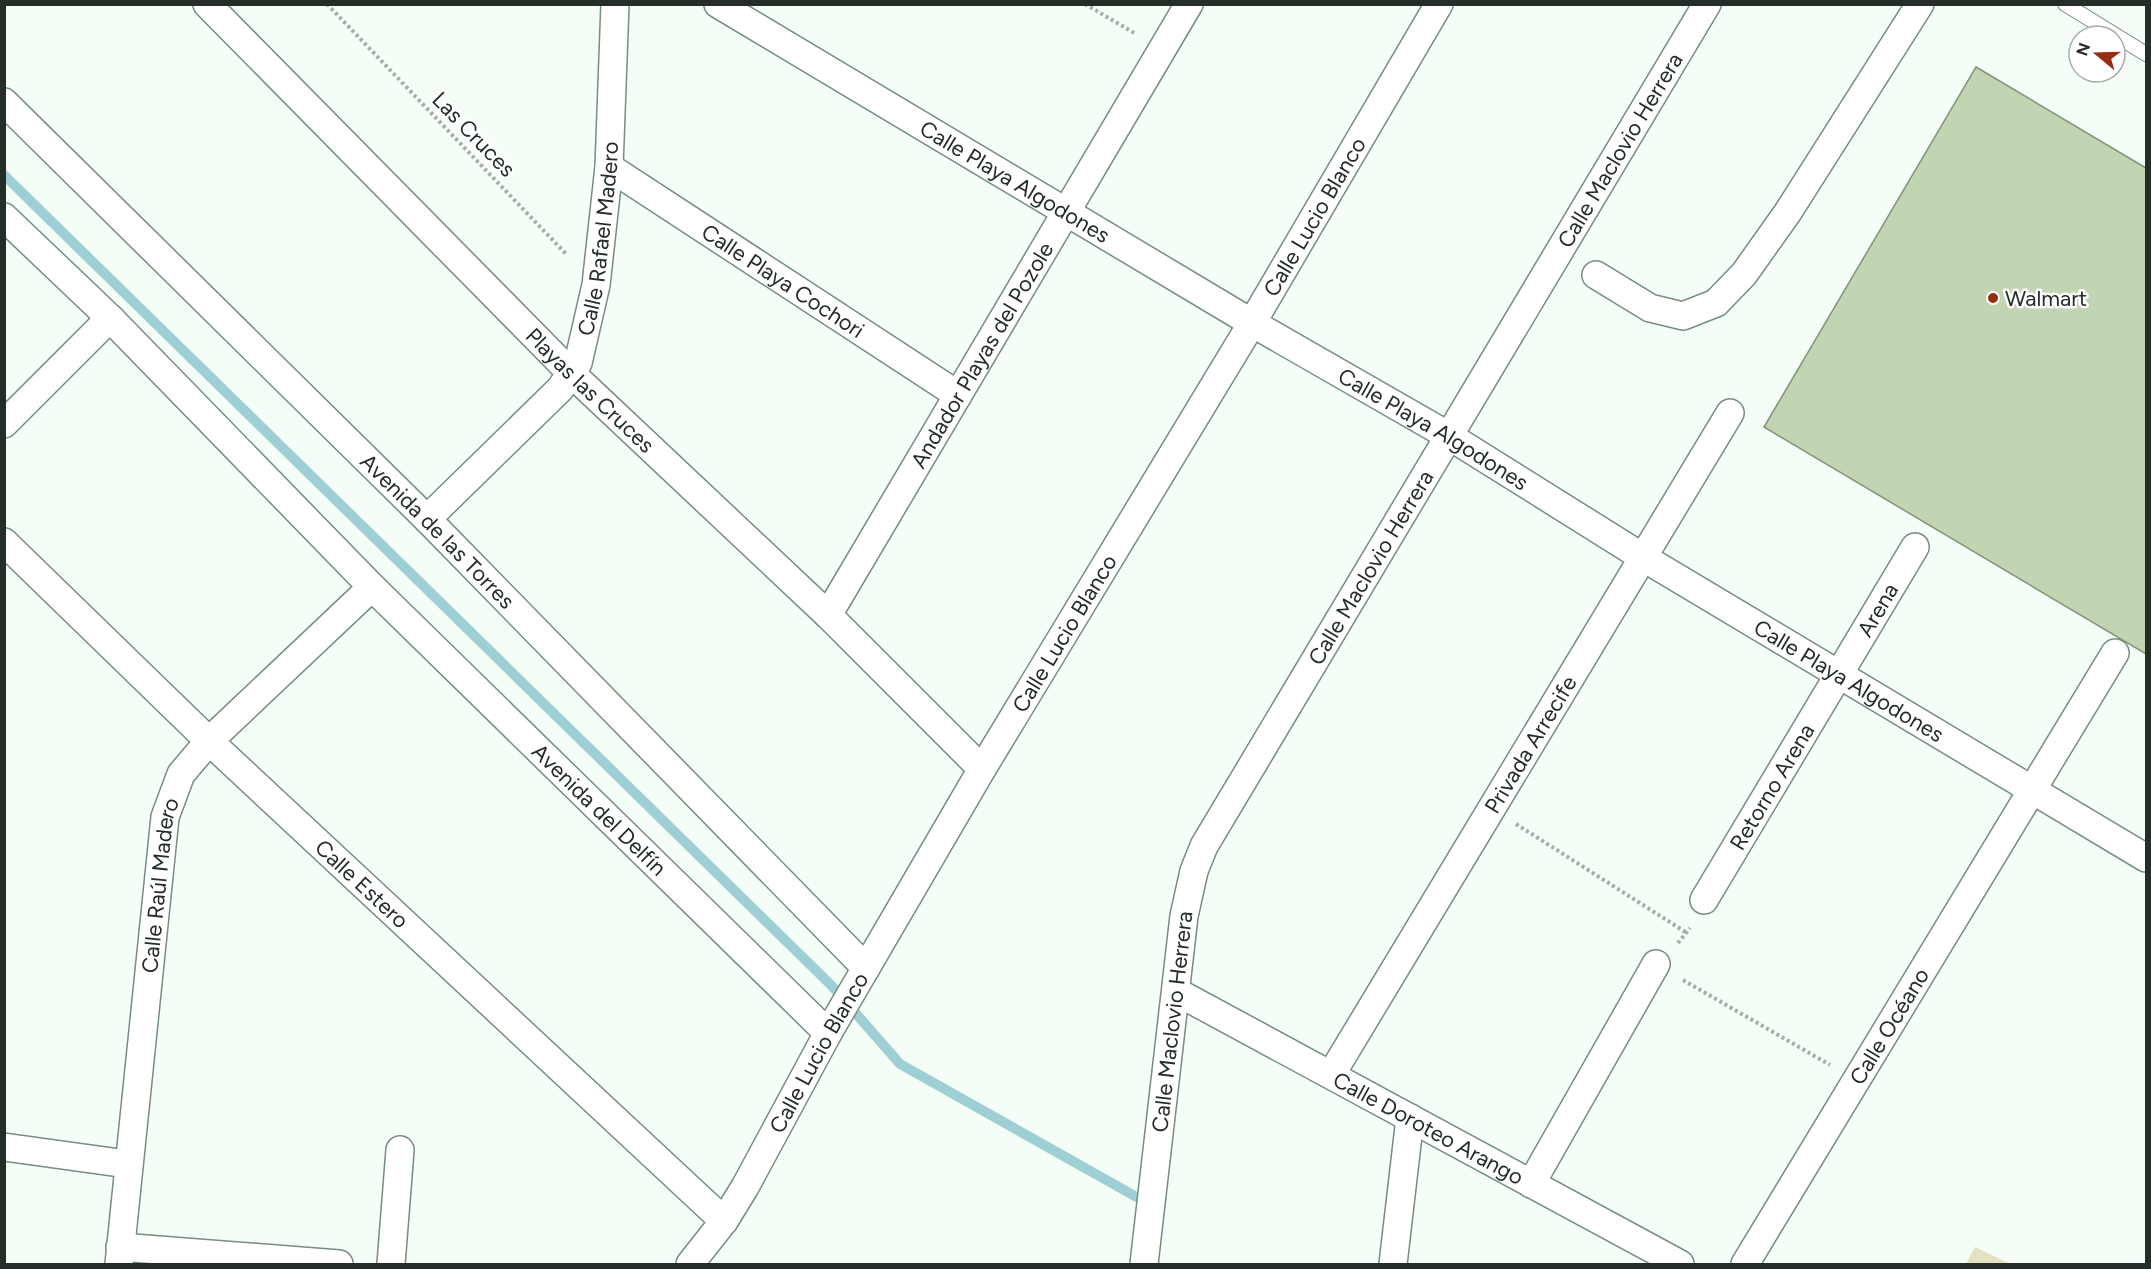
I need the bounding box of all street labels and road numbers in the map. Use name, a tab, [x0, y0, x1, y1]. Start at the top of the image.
street label: Calle Maclovio Herrera	[1552, 48, 1689, 253]
street label: Las Cruces	[426, 86, 521, 183]
street label: Calle Playa Algodones	[915, 115, 1115, 249]
street label: Calle Lucio Blanco	[1258, 133, 1372, 301]
street label: Calle Rafael Madero	[572, 141, 624, 338]
street label: Calle Playa Cochori	[696, 218, 869, 344]
street label: Andador Playas del Pozole	[905, 237, 1059, 473]
street label: Playas las Cruces	[520, 322, 660, 459]
street label: Calle Playa Algodones	[1333, 362, 1533, 496]
street label: Avenida de las Torres	[355, 448, 520, 614]
street label: Calle Maclovio Herrera	[1302, 465, 1440, 670]
street label: Calle Lucio Blanco	[1007, 550, 1123, 717]
street label: Arena	[1851, 578, 1904, 642]
street label: Calle Playa Algodones	[1749, 614, 1949, 748]
street label: Privada Arrecife	[1479, 671, 1583, 818]
street label: Retorno Arena	[1724, 719, 1820, 855]
street label: Avenida del Delfín	[526, 738, 672, 881]
street label: Calle Raúl Madero	[136, 794, 185, 974]
street label: Calle Estero	[309, 834, 414, 934]
street label: Calle Maclovio Herrera	[1146, 910, 1198, 1134]
street label: Calle Océano	[1844, 963, 1935, 1090]
street label: Calle Lucio Blanco	[764, 968, 874, 1138]
street label: Calle Doroteo Arango	[1329, 1066, 1528, 1191]

